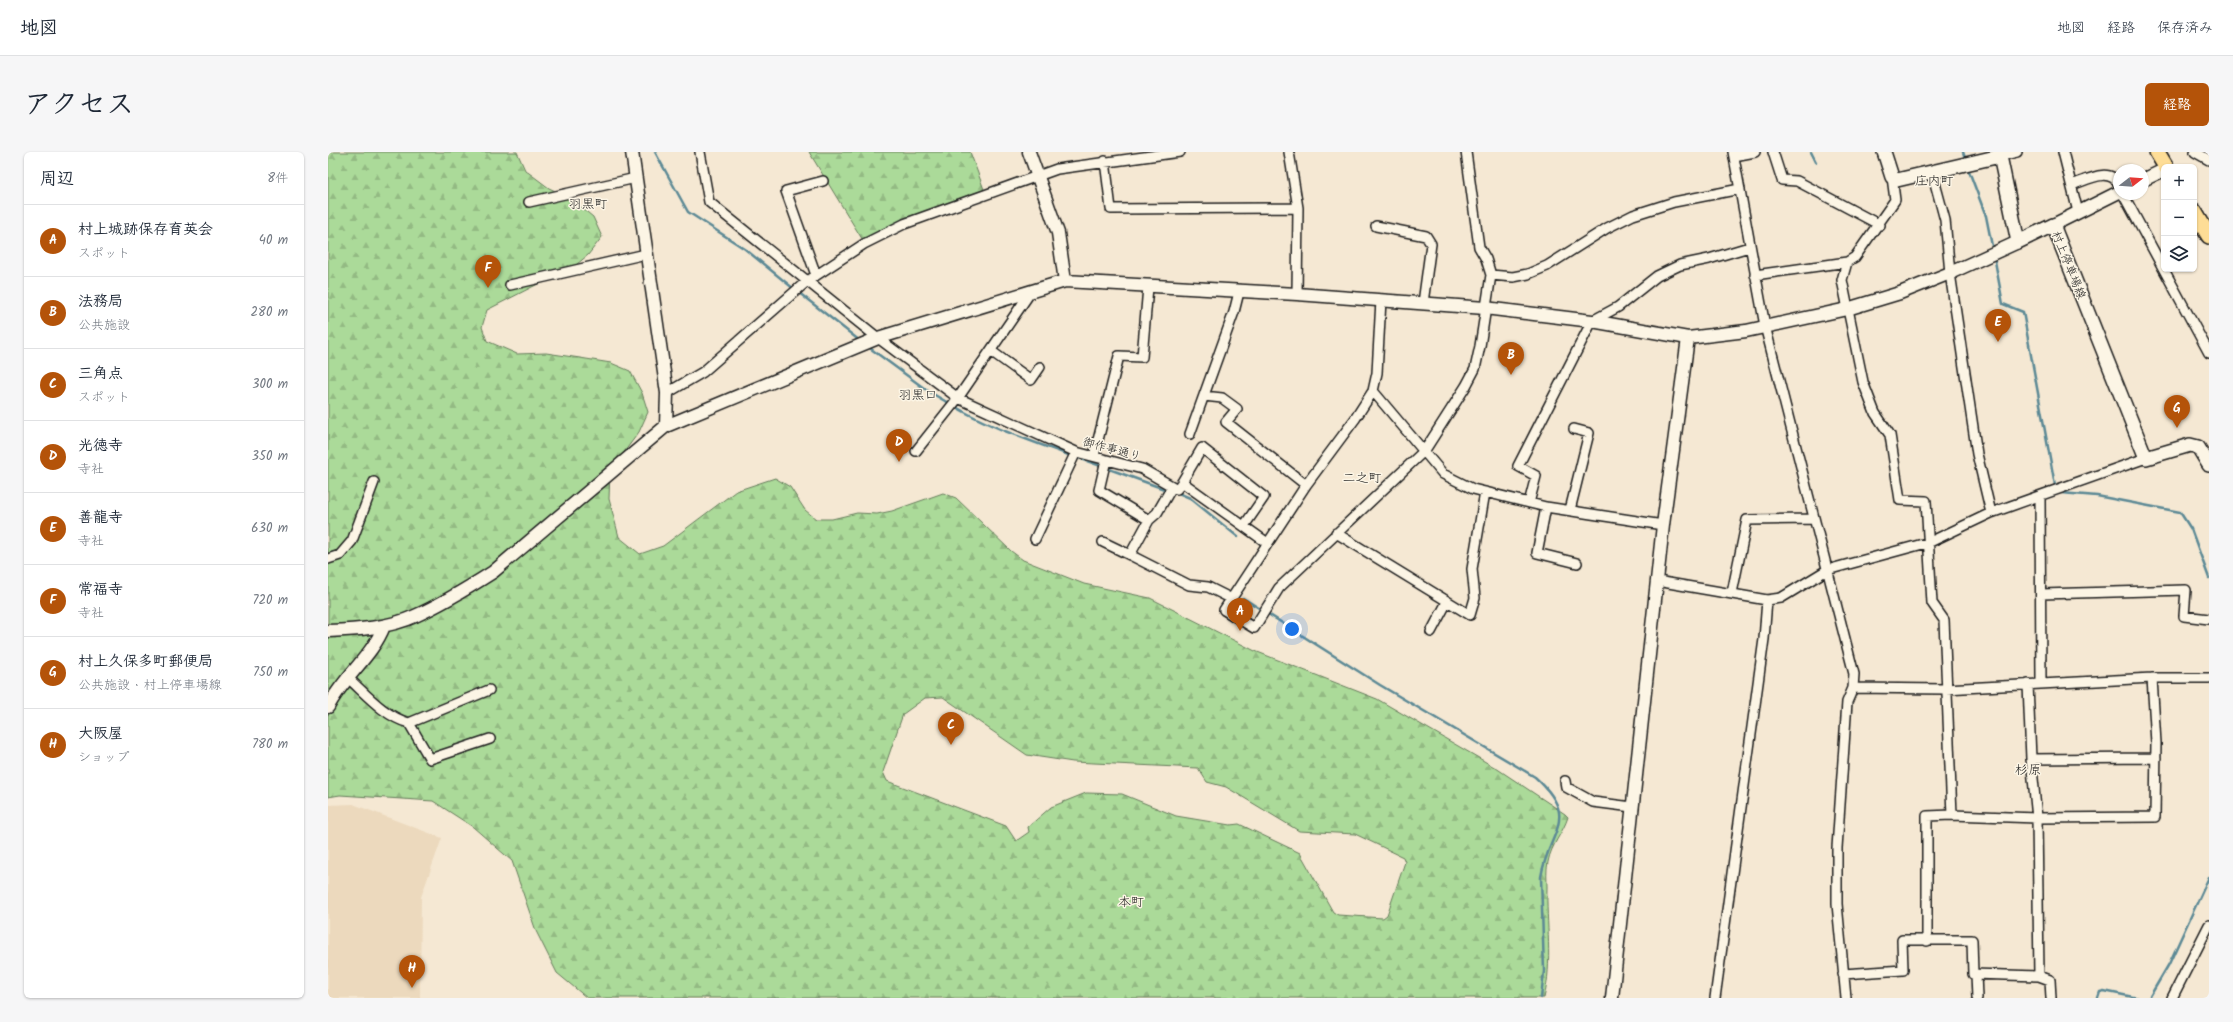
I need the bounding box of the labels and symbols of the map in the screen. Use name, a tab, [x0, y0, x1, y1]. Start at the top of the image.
north arrow	[2113, 164, 2149, 200]
district label: 庄内町	[1914, 171, 1954, 192]
district label: 羽黒町	[568, 194, 608, 215]
street label: 村上停車場線	[2046, 228, 2091, 302]
pin: F	[475, 255, 501, 288]
pin: E	[1985, 309, 2011, 342]
pin: B	[1498, 342, 1524, 375]
district label: 羽黒口	[898, 385, 938, 406]
pin: G	[2164, 395, 2190, 428]
pin: D	[886, 429, 912, 462]
street label: 御作事通り	[1080, 433, 1143, 466]
district label: 二之町	[1342, 468, 1382, 489]
pin: A	[1227, 598, 1253, 631]
your location	[1282, 619, 1302, 639]
pin: C	[938, 712, 964, 745]
district label: 杉原	[2015, 760, 2041, 781]
district label: 本町	[1118, 892, 1144, 913]
pin: H	[399, 955, 425, 988]

